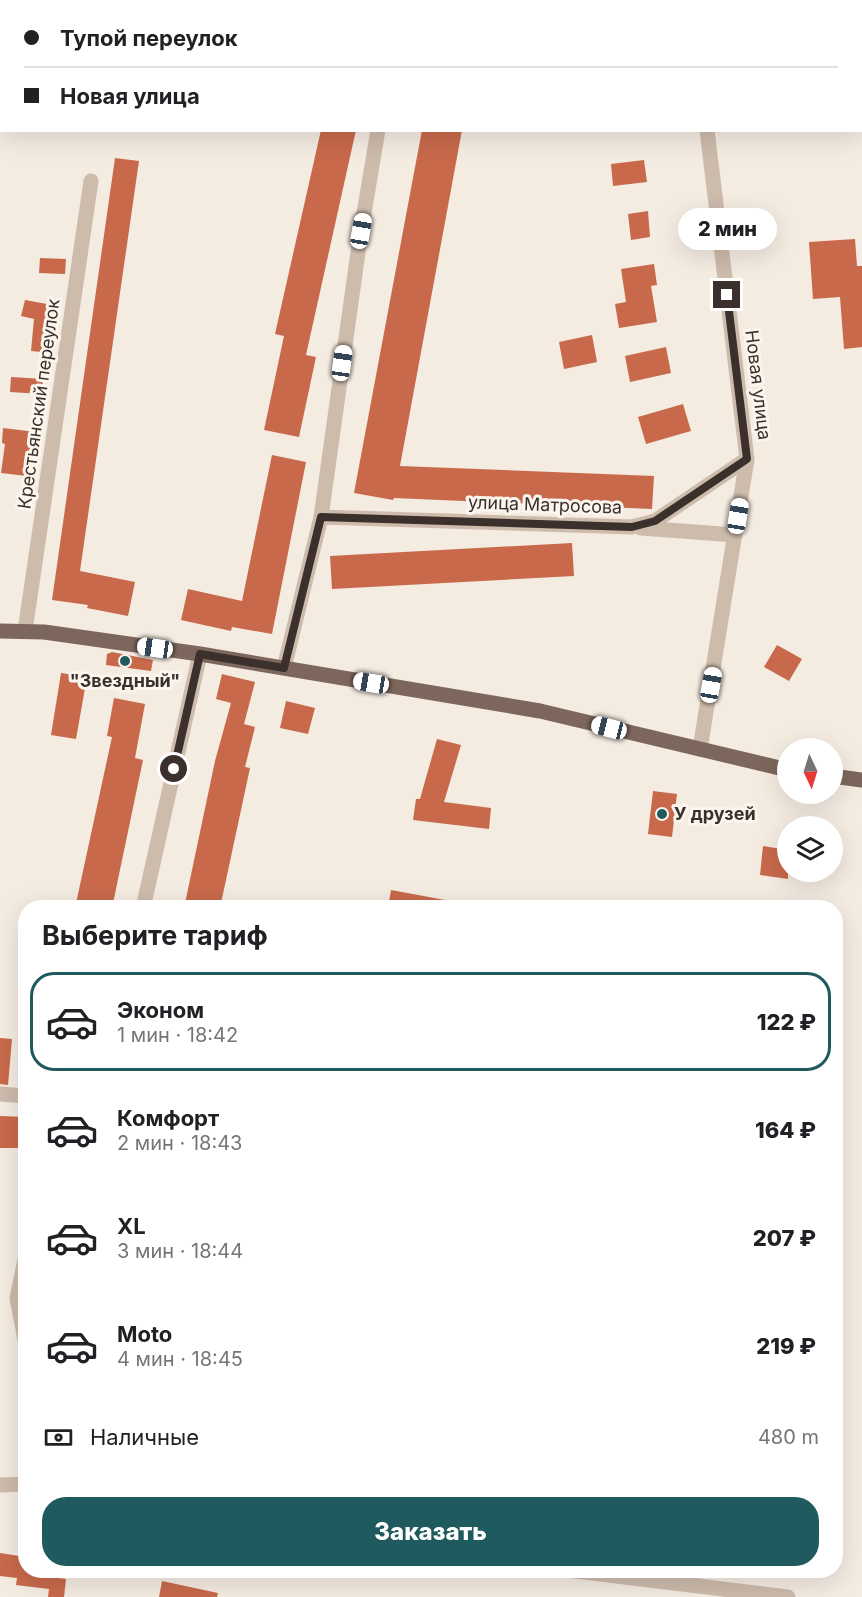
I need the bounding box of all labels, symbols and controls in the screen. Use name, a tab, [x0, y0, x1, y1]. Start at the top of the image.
text: Тупой переулок	[60, 25, 238, 51]
text: Новая улица	[60, 83, 200, 109]
callout: 2 мин	[678, 208, 777, 250]
car	[349, 212, 373, 250]
text: 2 мин	[698, 217, 757, 241]
route end	[713, 281, 740, 308]
street label: Крестьянский переулок	[13, 297, 64, 510]
street label: Новая улица	[741, 329, 776, 441]
car	[331, 344, 353, 382]
street label: улица Матросова	[467, 491, 623, 518]
car	[726, 497, 750, 535]
car	[136, 637, 174, 659]
marker: "Звездный"	[118, 654, 132, 668]
car	[699, 666, 723, 704]
place label: "Звездный"	[70, 670, 180, 691]
car	[352, 671, 390, 695]
car	[589, 715, 629, 741]
north arrow	[777, 738, 843, 804]
map controls	[777, 738, 843, 882]
route start	[160, 755, 187, 782]
place label: У друзей	[674, 803, 756, 824]
marker: У друзей	[655, 807, 669, 821]
button: layers	[777, 816, 843, 882]
text: Выберите тариф	[42, 919, 268, 952]
icon: car	[45, 995, 99, 1049]
text: Эконом	[117, 997, 204, 1023]
text: 122 ₽	[757, 1009, 816, 1035]
text: 1 мин · 18:42	[117, 1023, 238, 1047]
icon: car	[45, 1103, 99, 1157]
text: Комфорт	[117, 1105, 219, 1131]
text: 164 ₽	[755, 1117, 816, 1143]
text: 2 мин · 18:43	[117, 1131, 242, 1155]
icon: car	[45, 1211, 99, 1265]
text: XL	[117, 1213, 146, 1239]
text: 207 ₽	[753, 1225, 816, 1251]
text: 3 мин · 18:44	[117, 1239, 243, 1263]
icon: car	[45, 1319, 99, 1373]
text: Moto	[117, 1321, 172, 1347]
text: 219 ₽	[756, 1333, 816, 1359]
text: 4 мин · 18:45	[117, 1347, 243, 1371]
icon: cash	[42, 1421, 75, 1454]
text: Наличные	[90, 1424, 199, 1450]
text: 480 m	[758, 1425, 819, 1449]
button: Заказать	[42, 1497, 819, 1566]

